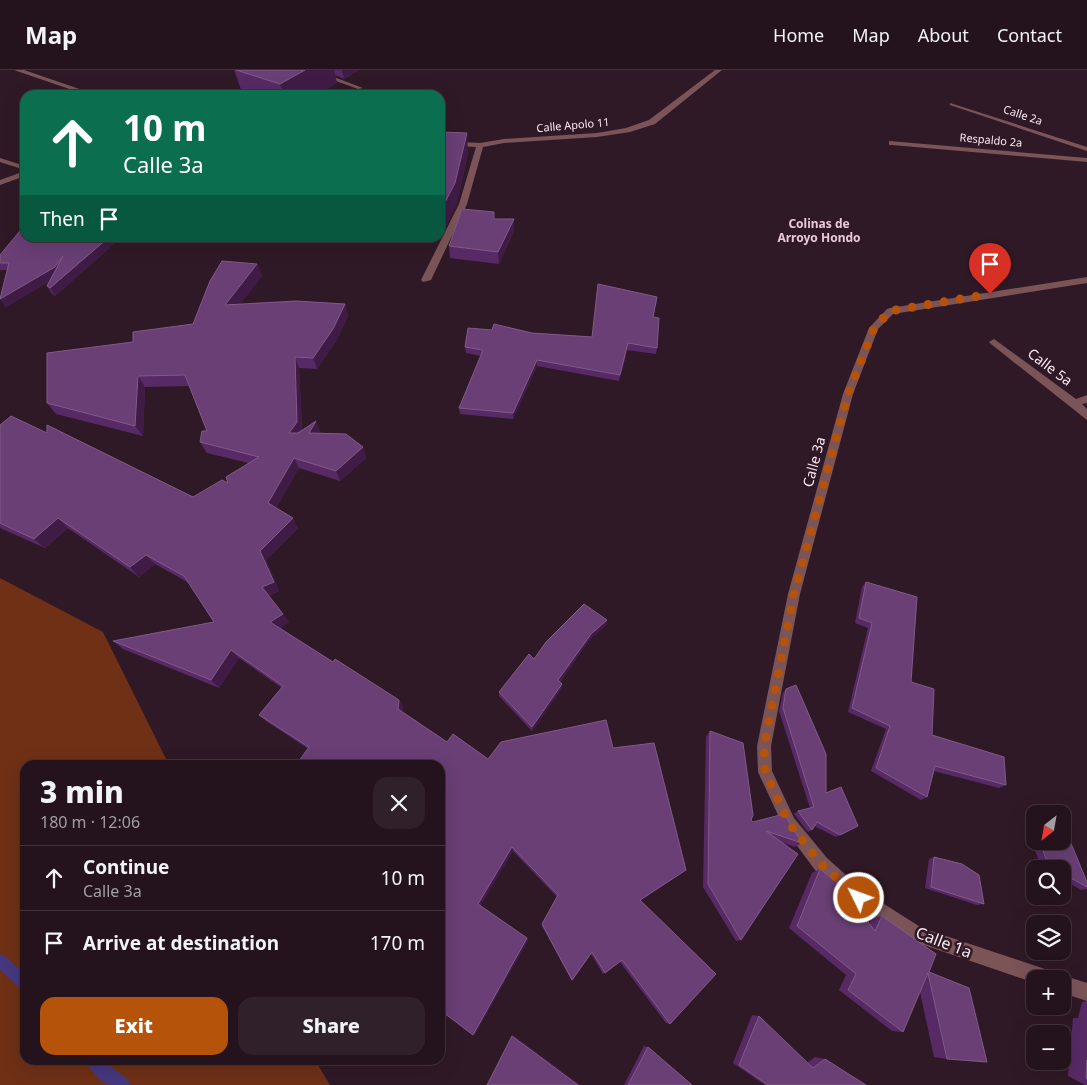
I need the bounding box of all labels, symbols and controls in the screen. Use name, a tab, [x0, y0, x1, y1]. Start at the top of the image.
text: Map	[25, 18, 77, 51]
text: Home	[773, 23, 824, 47]
text: Map	[852, 23, 890, 47]
text: About	[918, 23, 969, 47]
text: Contact	[997, 23, 1062, 47]
street label: Calle 2a	[1002, 101, 1045, 128]
text: 10 m	[123, 104, 206, 151]
icon: ahead	[40, 110, 105, 175]
street label: Calle Apolo 11	[536, 114, 610, 135]
street label: Respaldo 2a	[959, 129, 1023, 150]
text: Calle 3a	[123, 149, 204, 179]
icon: arrive	[95, 205, 123, 233]
text: Then	[40, 206, 85, 232]
district label: Colinas de Arroyo Hondo	[777, 215, 861, 246]
pin	[969, 243, 1011, 294]
icon: arrive	[976, 250, 1004, 278]
street label: Calle 5a	[1024, 344, 1077, 390]
street label: Calle 3a	[798, 435, 829, 489]
text: 3 min	[40, 771, 124, 812]
button: close	[373, 777, 425, 829]
north arrow	[1026, 805, 1071, 850]
map controls	[1026, 805, 1071, 1070]
text: 180 m · 12:06	[40, 811, 140, 833]
text: Continue	[83, 854, 169, 880]
button: search	[1026, 860, 1071, 905]
icon: ahead	[40, 864, 68, 892]
text: 10 m	[381, 865, 425, 891]
position arrow	[832, 871, 884, 923]
text: Calle 3a	[83, 880, 142, 902]
button: layers	[1026, 915, 1071, 960]
street label: Calle 1a	[913, 921, 975, 963]
icon: arrive	[40, 929, 68, 957]
text: Arrive at destination	[83, 930, 279, 956]
text: 170 m	[370, 930, 425, 956]
button: +	[1026, 970, 1071, 1015]
button: Exit	[40, 997, 228, 1055]
button: Share	[238, 997, 425, 1055]
button: −	[1026, 1025, 1071, 1070]

